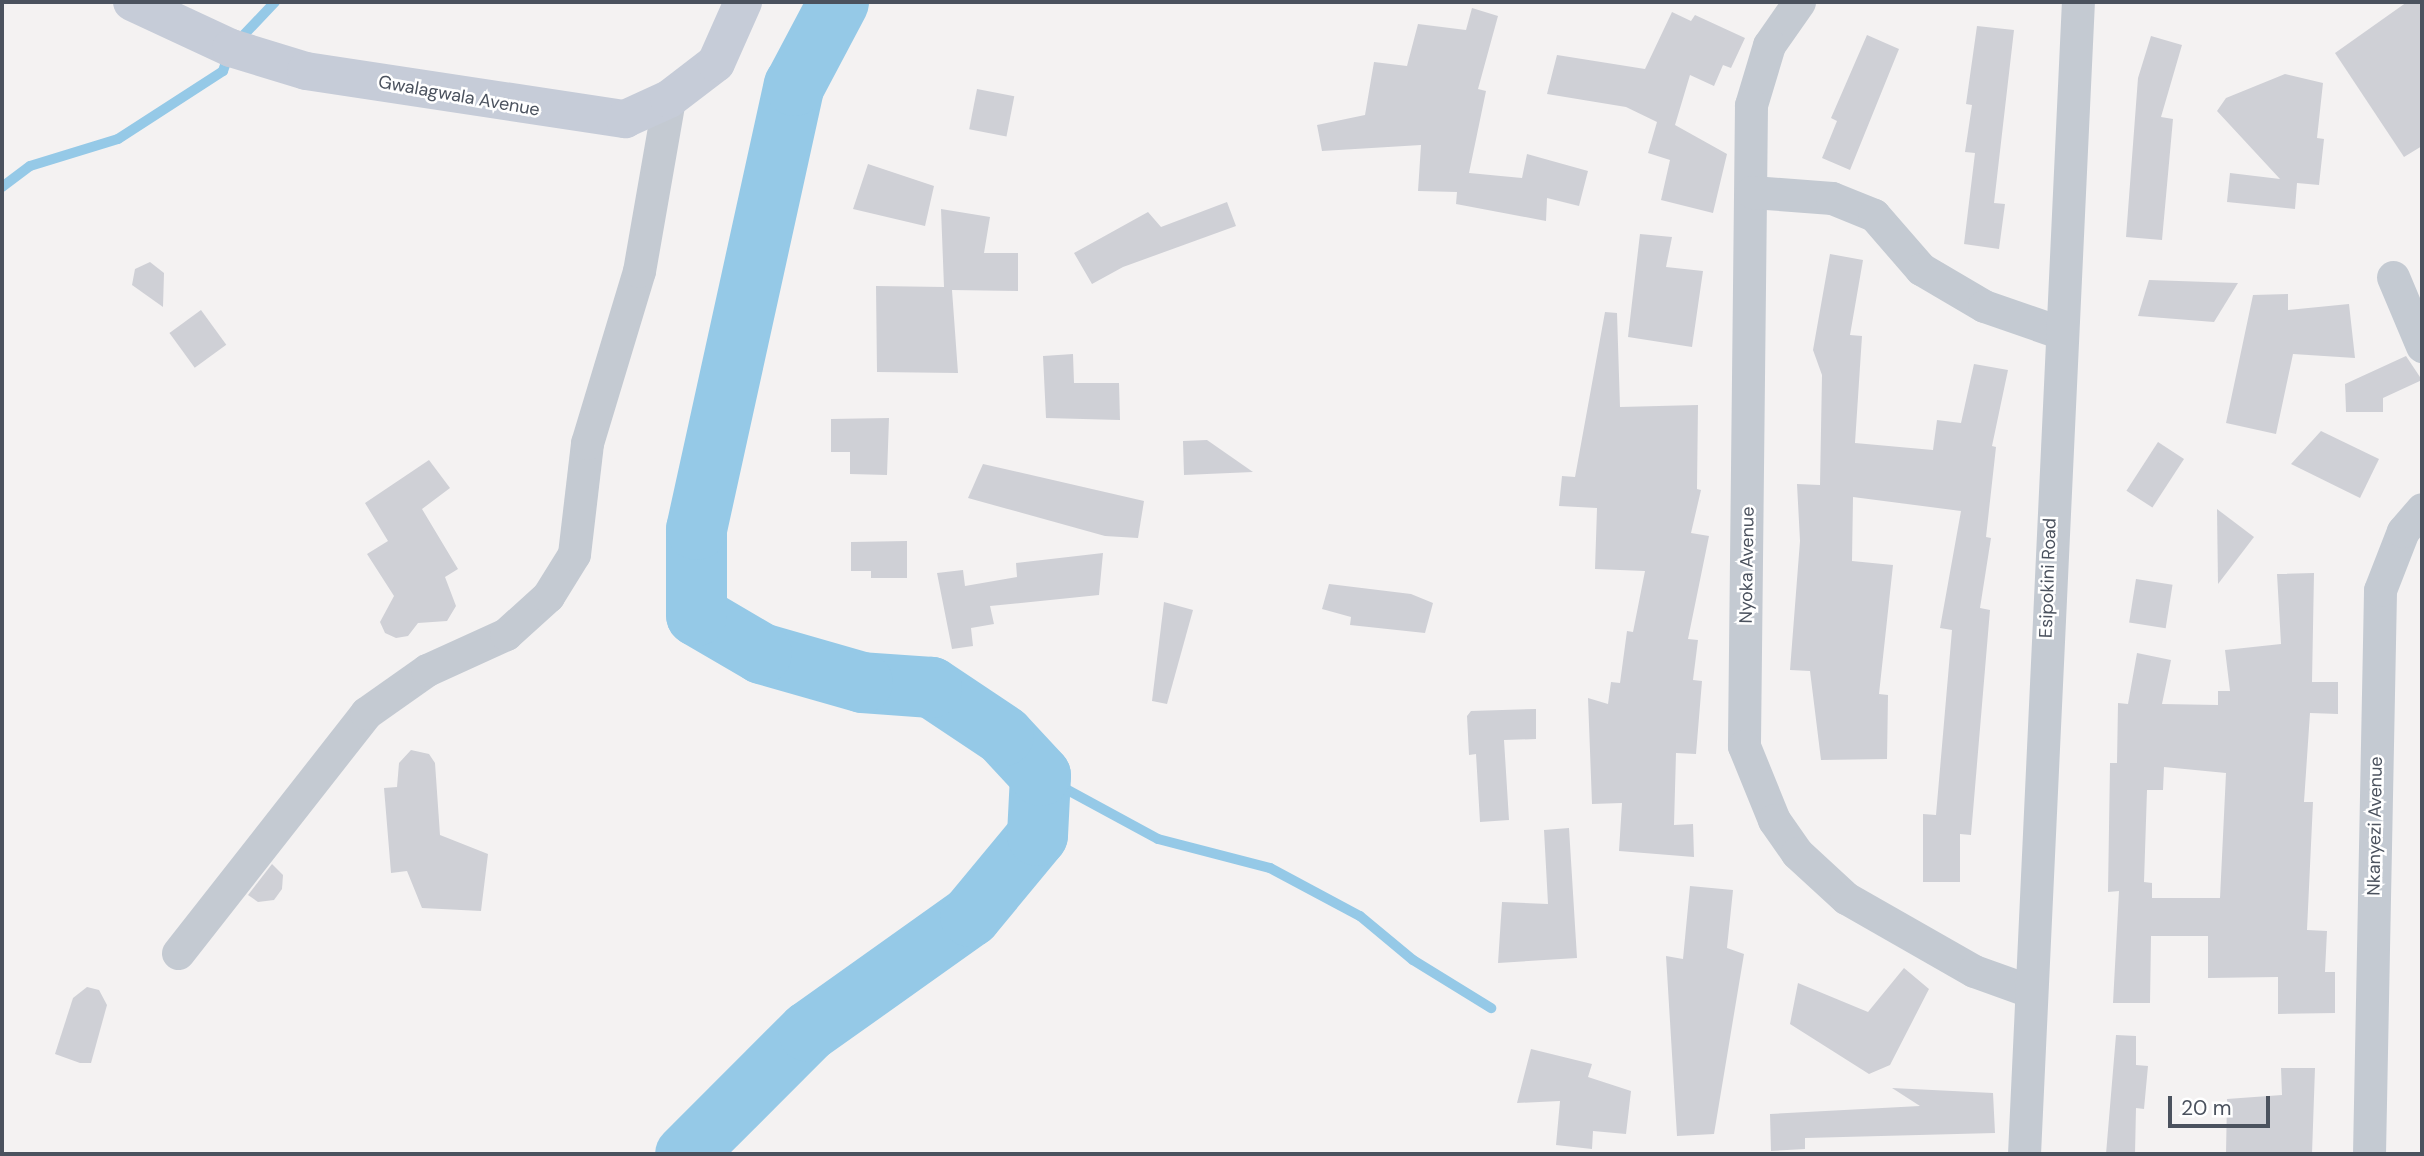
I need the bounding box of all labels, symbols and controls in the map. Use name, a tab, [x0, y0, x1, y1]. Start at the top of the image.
street label: Gwalagwala Avenue	[377, 71, 541, 121]
street label: Nyoka Avenue	[1735, 506, 1759, 624]
street label: Esipokini Road	[2035, 518, 2061, 638]
street label: Nkanyezi Avenue	[2363, 756, 2387, 896]
scale bar	[2172, 1082, 2274, 1126]
text: 20 m	[2181, 1094, 2232, 1122]

